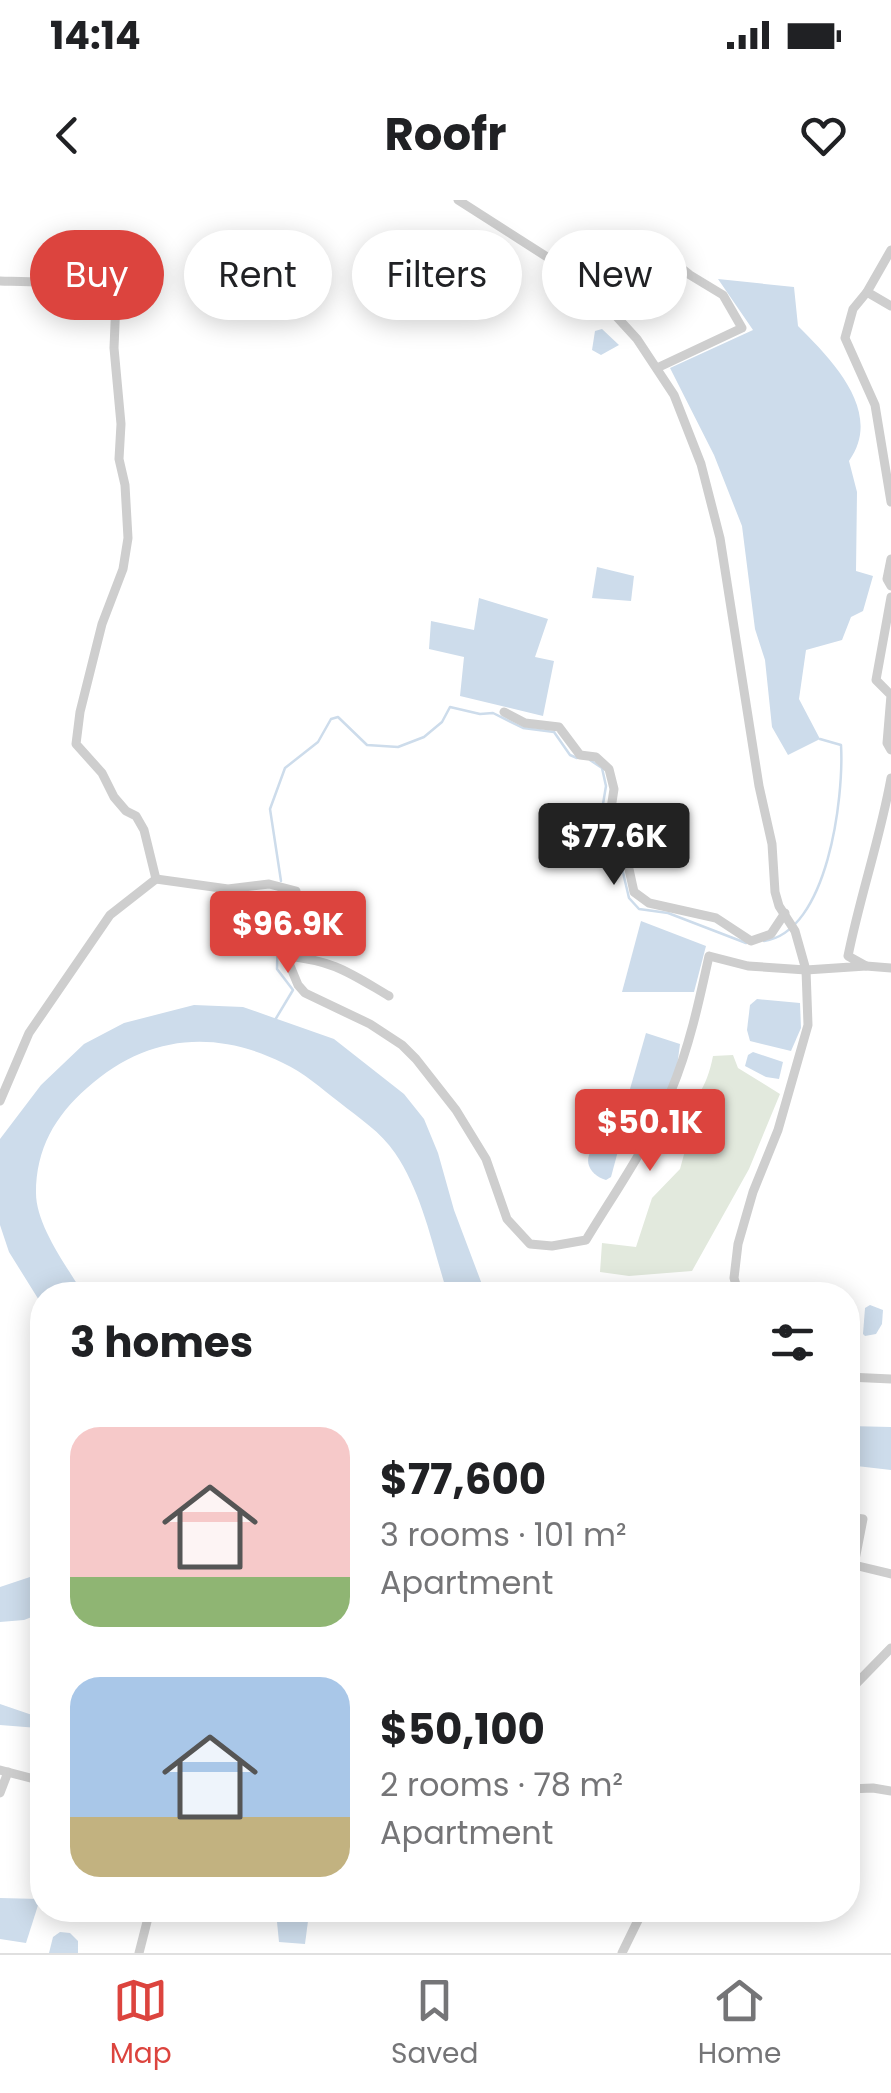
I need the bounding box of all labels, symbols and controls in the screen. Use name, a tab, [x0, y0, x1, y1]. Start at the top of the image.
text: 14:14	[50, 9, 141, 62]
text: Roofr	[384, 103, 507, 166]
icon: back	[40, 108, 95, 163]
icon: heart	[796, 108, 851, 163]
chip: Buy	[30, 230, 164, 320]
chip: Rent	[184, 230, 332, 320]
chip: Filters	[352, 230, 522, 320]
chip: New	[542, 230, 687, 320]
pin: $77.6K	[533, 803, 695, 888]
text: $77.6K	[560, 813, 668, 858]
pin: $96.9K	[207, 891, 369, 976]
text: $96.9K	[232, 901, 344, 946]
pin: $50.1K	[569, 1089, 731, 1174]
text: $50.1K	[597, 1099, 703, 1144]
text: 3 homes	[70, 1313, 253, 1372]
icon: filters	[765, 1315, 820, 1370]
text: $77,600	[380, 1450, 546, 1509]
icon: home	[150, 1467, 270, 1587]
text: 3 rooms · 101 m²	[380, 1512, 626, 1557]
text: Apartment	[380, 1560, 553, 1605]
text: $50,100	[380, 1700, 545, 1759]
icon: home	[150, 1717, 270, 1837]
text: 2 rooms · 78 m²	[380, 1762, 623, 1807]
text: Apartment	[380, 1810, 553, 1855]
tab: Map	[110, 1973, 172, 2075]
tab: Saved	[391, 1973, 478, 2075]
tab: Home	[698, 1973, 781, 2075]

